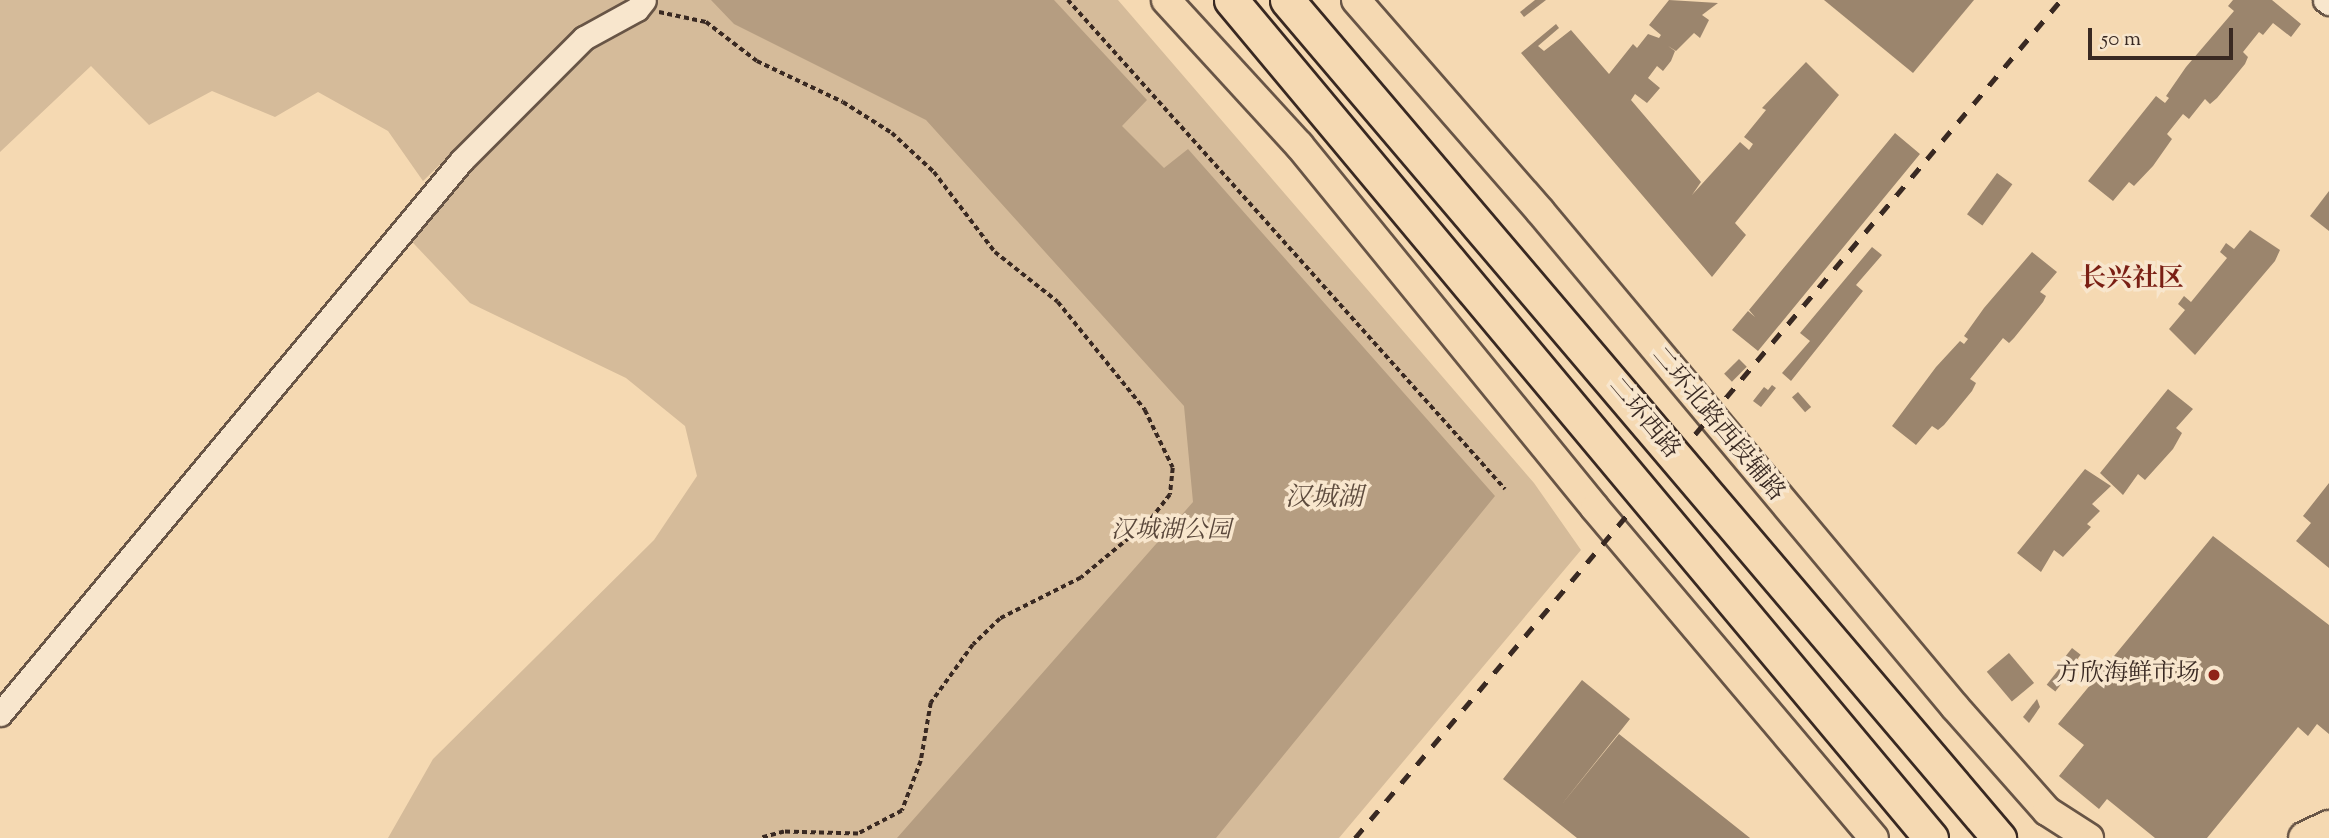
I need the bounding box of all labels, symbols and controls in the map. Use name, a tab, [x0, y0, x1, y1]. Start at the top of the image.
scale bar	[2091, 14, 2236, 58]
text: 50 m	[2101, 25, 2141, 55]
district label: 长兴社区	[2080, 264, 2184, 296]
street label: 二环北路西段辅路	[1644, 342, 1790, 508]
street label: 二环西路	[1601, 373, 1685, 465]
water label: 汉城湖	[1285, 483, 1363, 515]
park label: 汉城湖公园	[1111, 518, 1231, 546]
place label: 方欣海鲜市场	[2056, 661, 2200, 689]
marker: 方欣海鲜市场	[2206, 667, 2222, 683]

